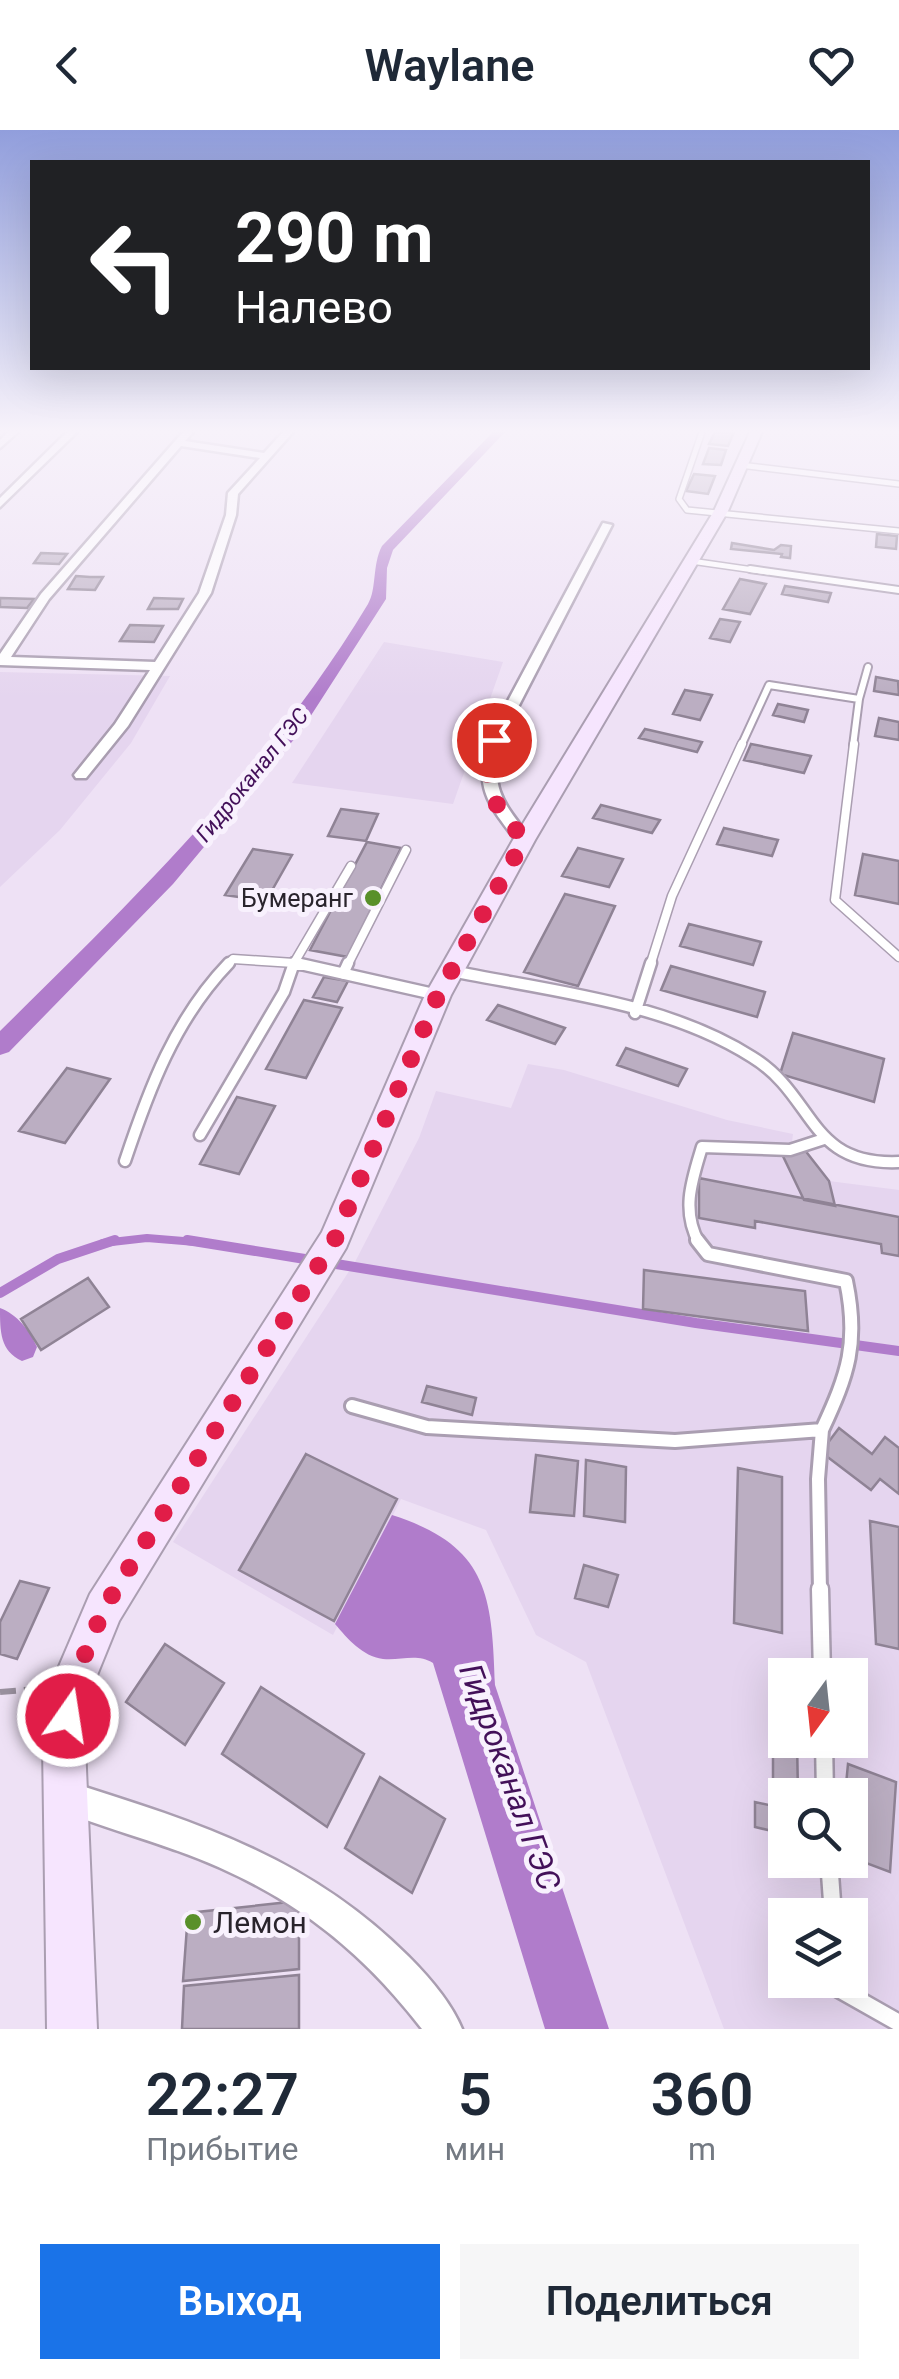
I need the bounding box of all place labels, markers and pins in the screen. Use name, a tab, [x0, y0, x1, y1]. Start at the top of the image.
pin	[452, 698, 537, 783]
place label: Бумеранг	[241, 884, 353, 913]
marker: Бумеранг	[362, 887, 384, 909]
place label: Лемон	[213, 1905, 307, 1940]
marker: Лемон	[182, 1911, 204, 1933]

